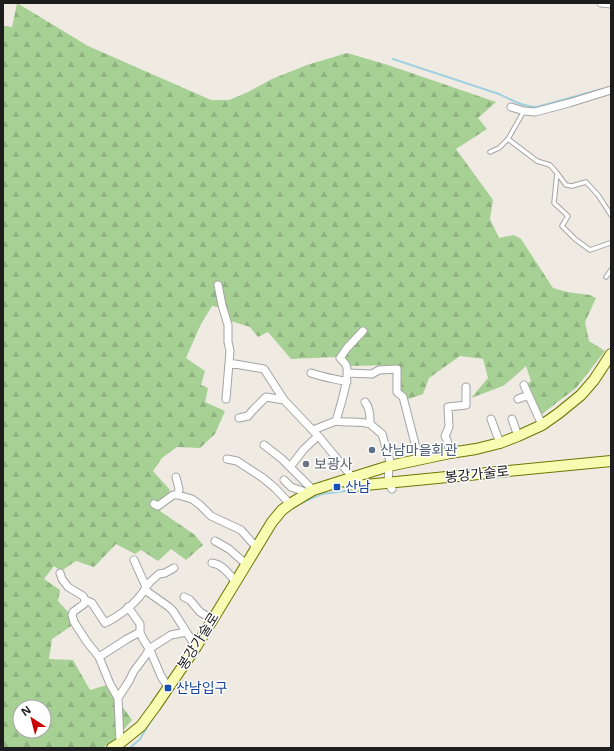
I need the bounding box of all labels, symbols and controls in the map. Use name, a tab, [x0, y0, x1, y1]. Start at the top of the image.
place label: 산남마을회관	[380, 440, 457, 459]
marker: 산남마을회관	[367, 445, 377, 455]
place label: 보광사	[314, 454, 353, 473]
marker: 보광사	[301, 459, 311, 469]
street label: 봉강가술로	[444, 461, 510, 486]
place label: 산남	[345, 477, 371, 496]
marker: 산남	[332, 482, 342, 492]
street label: 봉강가술로	[172, 608, 223, 673]
place label: 산남입구	[176, 678, 228, 697]
marker: 산남입구	[163, 683, 173, 693]
north arrow	[12, 699, 52, 739]
text: N	[18, 702, 34, 719]

